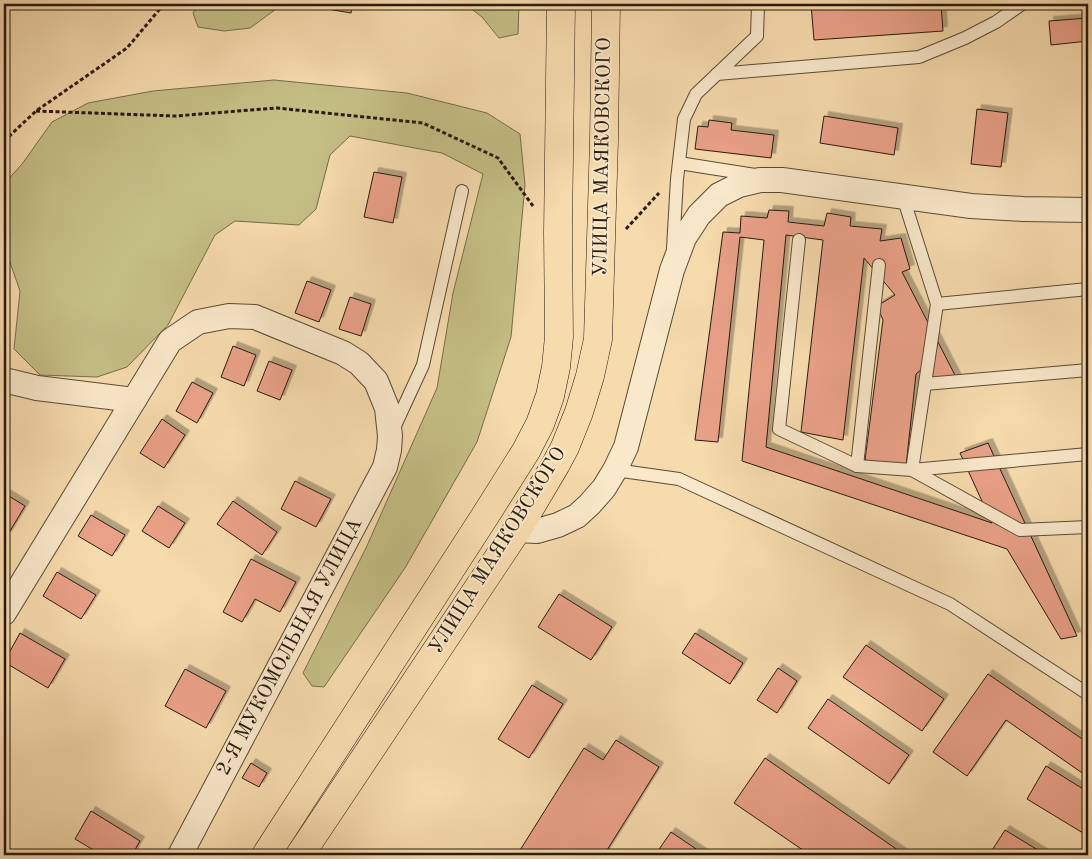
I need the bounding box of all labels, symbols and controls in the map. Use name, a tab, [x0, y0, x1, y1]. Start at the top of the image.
street label: УЛИЦА МАЯКОВСКОГО	[591, 37, 615, 277]
street label: УЛИЦА МАЯКОВСКОГО	[426, 444, 570, 658]
street label: 2-Я МУКОМОЛЬНАЯ УЛИЦА	[214, 515, 366, 779]

